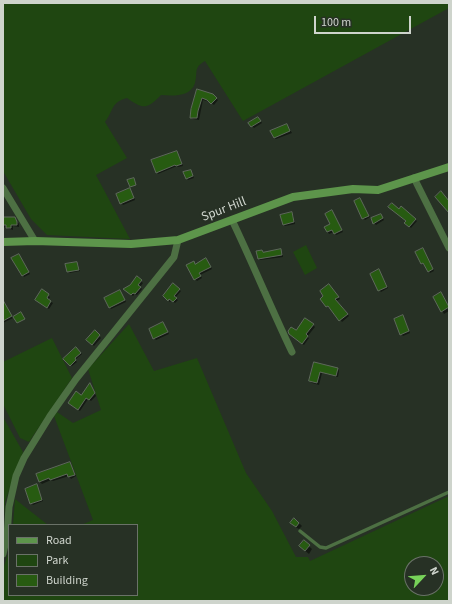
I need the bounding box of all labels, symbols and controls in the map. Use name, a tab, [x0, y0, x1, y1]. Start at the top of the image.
scale bar	[316, 8, 413, 34]
text: 100 m	[321, 14, 351, 31]
street label: Spur Hill	[199, 194, 249, 226]
legend	[8, 524, 138, 596]
text: Road	[46, 532, 72, 549]
text: Park	[46, 552, 68, 569]
north arrow	[404, 556, 444, 596]
text: N	[426, 564, 443, 578]
text: Building	[46, 572, 88, 589]

